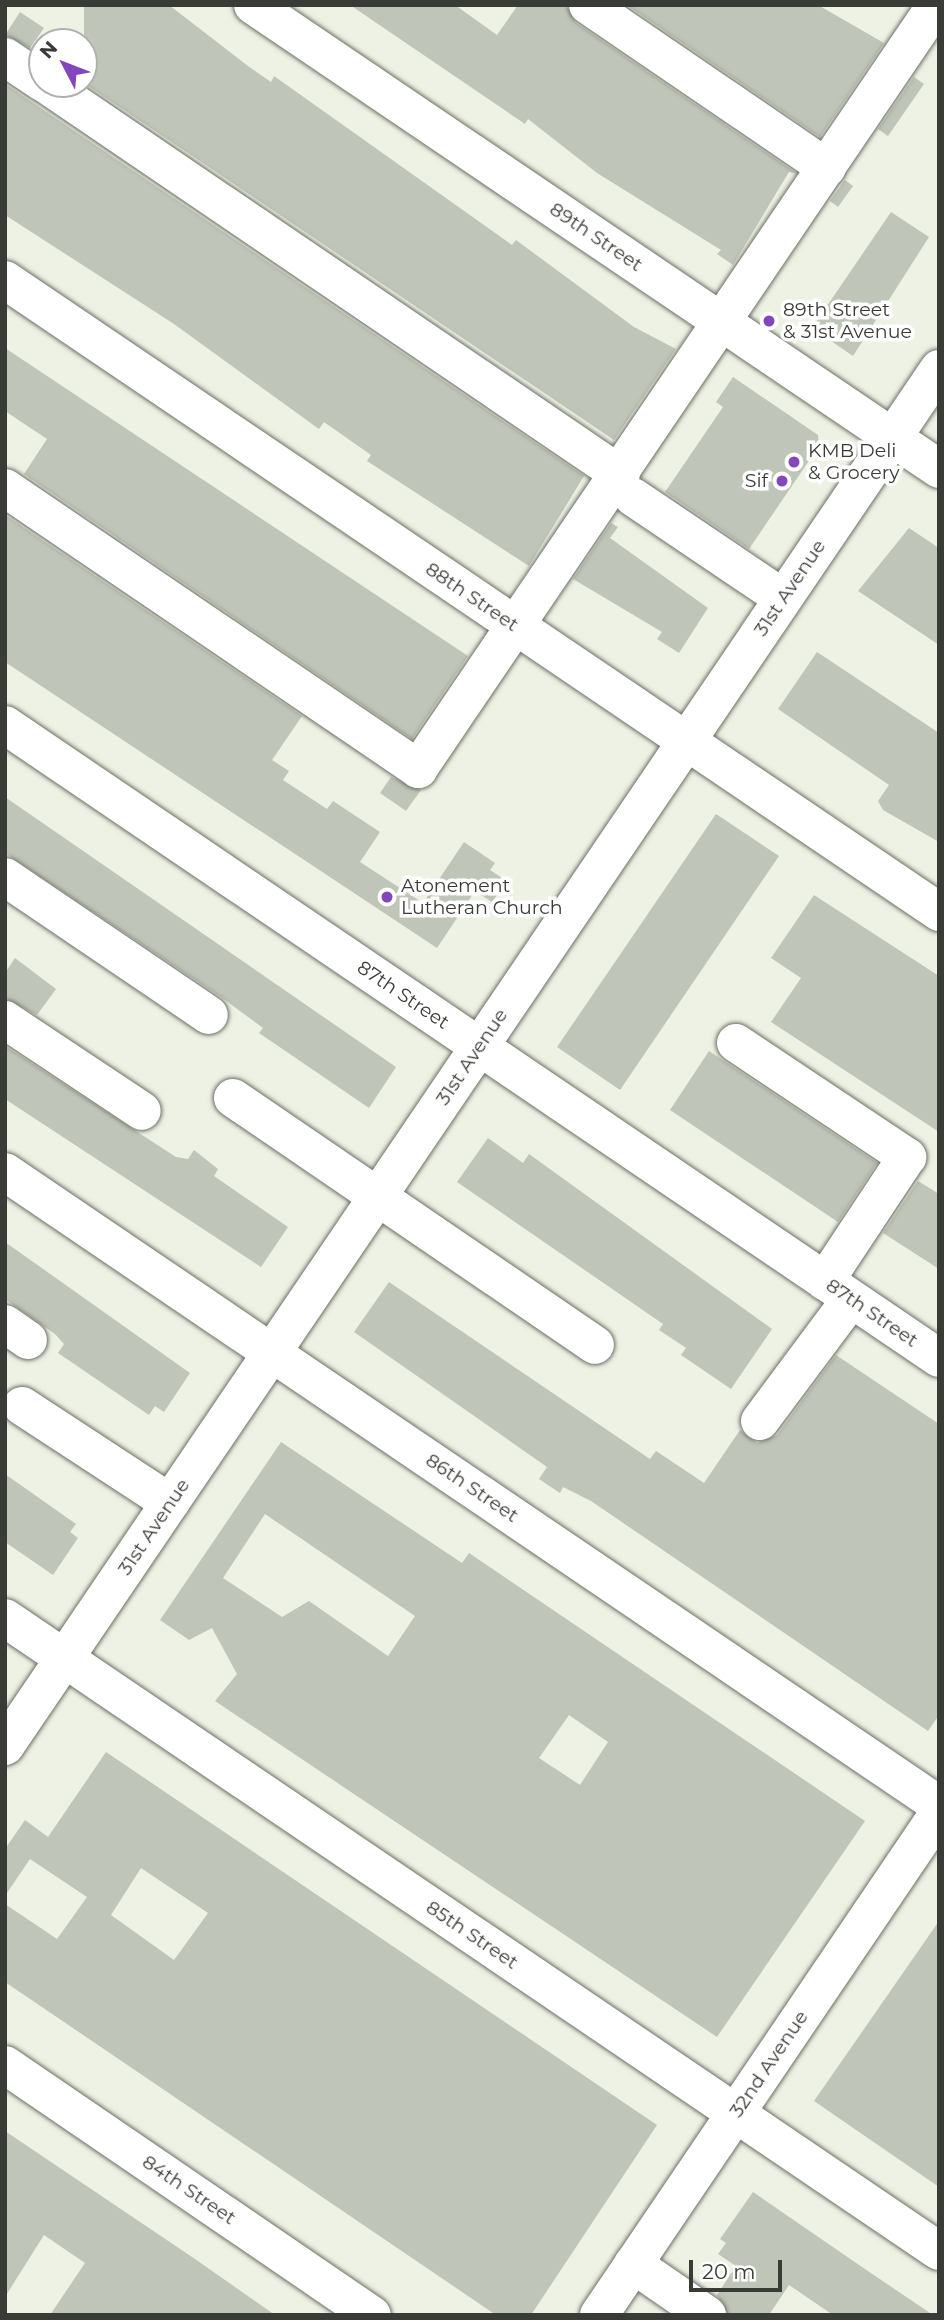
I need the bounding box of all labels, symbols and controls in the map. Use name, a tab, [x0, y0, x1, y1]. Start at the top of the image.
north arrow	[28, 28, 98, 98]
text: N	[35, 37, 62, 63]
street label: 89th Street	[545, 198, 647, 276]
place label: 89th Street & 31st Avenue	[783, 299, 912, 343]
marker: 89th Street & 31st Avenue	[761, 313, 777, 329]
place label: KMB Deli & Grocery	[808, 440, 899, 484]
marker: KMB Deli & Grocery	[786, 454, 802, 470]
place label: Sif	[745, 470, 768, 492]
marker: Sif	[774, 473, 790, 489]
street label: 31st Avenue	[749, 536, 831, 640]
street label: 88th Street	[421, 558, 523, 636]
place label: Atonement Lutheran Church	[401, 875, 563, 919]
marker: Atonement Lutheran Church	[379, 889, 395, 905]
street label: 87th Street	[353, 956, 453, 1034]
street label: 31st Avenue	[431, 1005, 513, 1109]
street label: 87th Street	[822, 1274, 922, 1352]
street label: 86th Street	[421, 1449, 523, 1527]
street label: 31st Avenue	[113, 1475, 195, 1579]
street label: 85th Street	[422, 1896, 522, 1974]
street label: 32nd Avenue	[725, 2006, 813, 2122]
street label: 84th Street	[138, 2150, 240, 2230]
scale bar	[692, 2246, 785, 2290]
text: 20 m	[702, 2259, 756, 2284]

